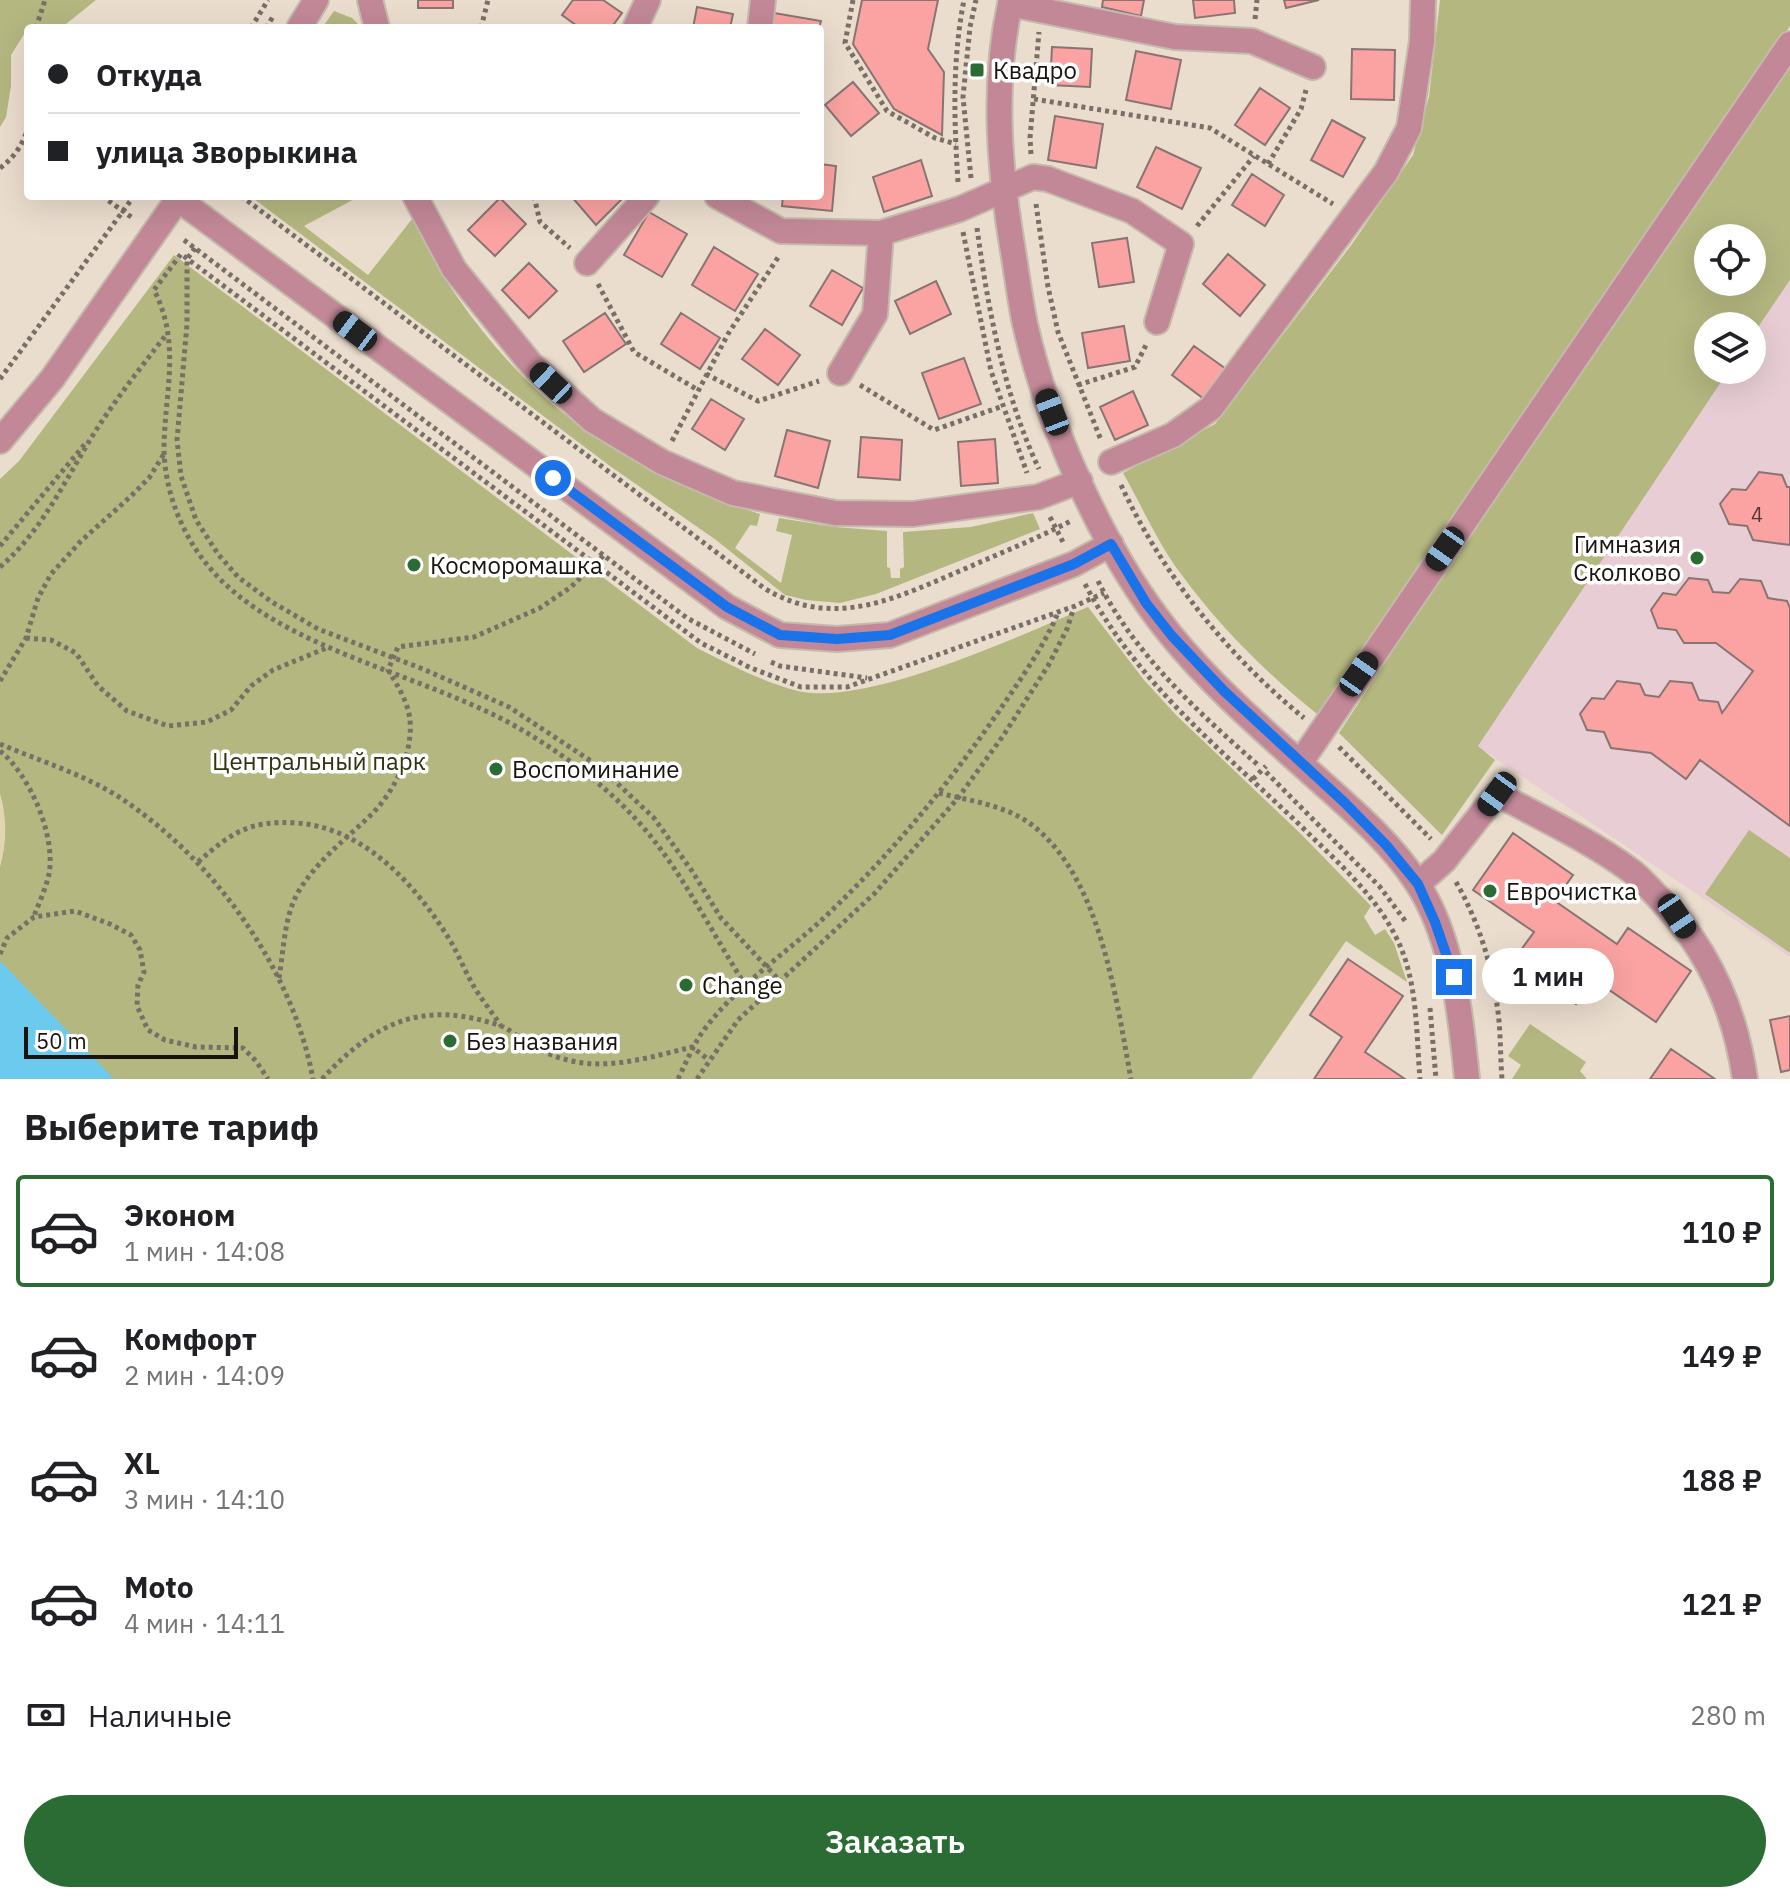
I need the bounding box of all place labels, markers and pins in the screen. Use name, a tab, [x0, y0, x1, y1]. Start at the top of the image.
place label: Квадро	[993, 54, 1077, 86]
marker: Квадро	[968, 61, 986, 79]
place label: Гимназия Сколково	[1573, 528, 1681, 588]
place label: Косморомашка	[430, 549, 603, 581]
marker: Гимназия Сколково	[1688, 549, 1706, 567]
marker: Косморомашка	[405, 556, 423, 574]
place label: Воспоминание	[512, 753, 680, 785]
marker: Воспоминание	[487, 760, 505, 778]
place label: Еврочистка	[1506, 875, 1637, 907]
marker: Еврочистка	[1481, 882, 1499, 900]
place label: Change	[702, 969, 783, 1001]
marker: Change	[677, 976, 695, 994]
place label: Без названия	[466, 1025, 618, 1057]
marker: Без названия	[441, 1032, 459, 1050]

